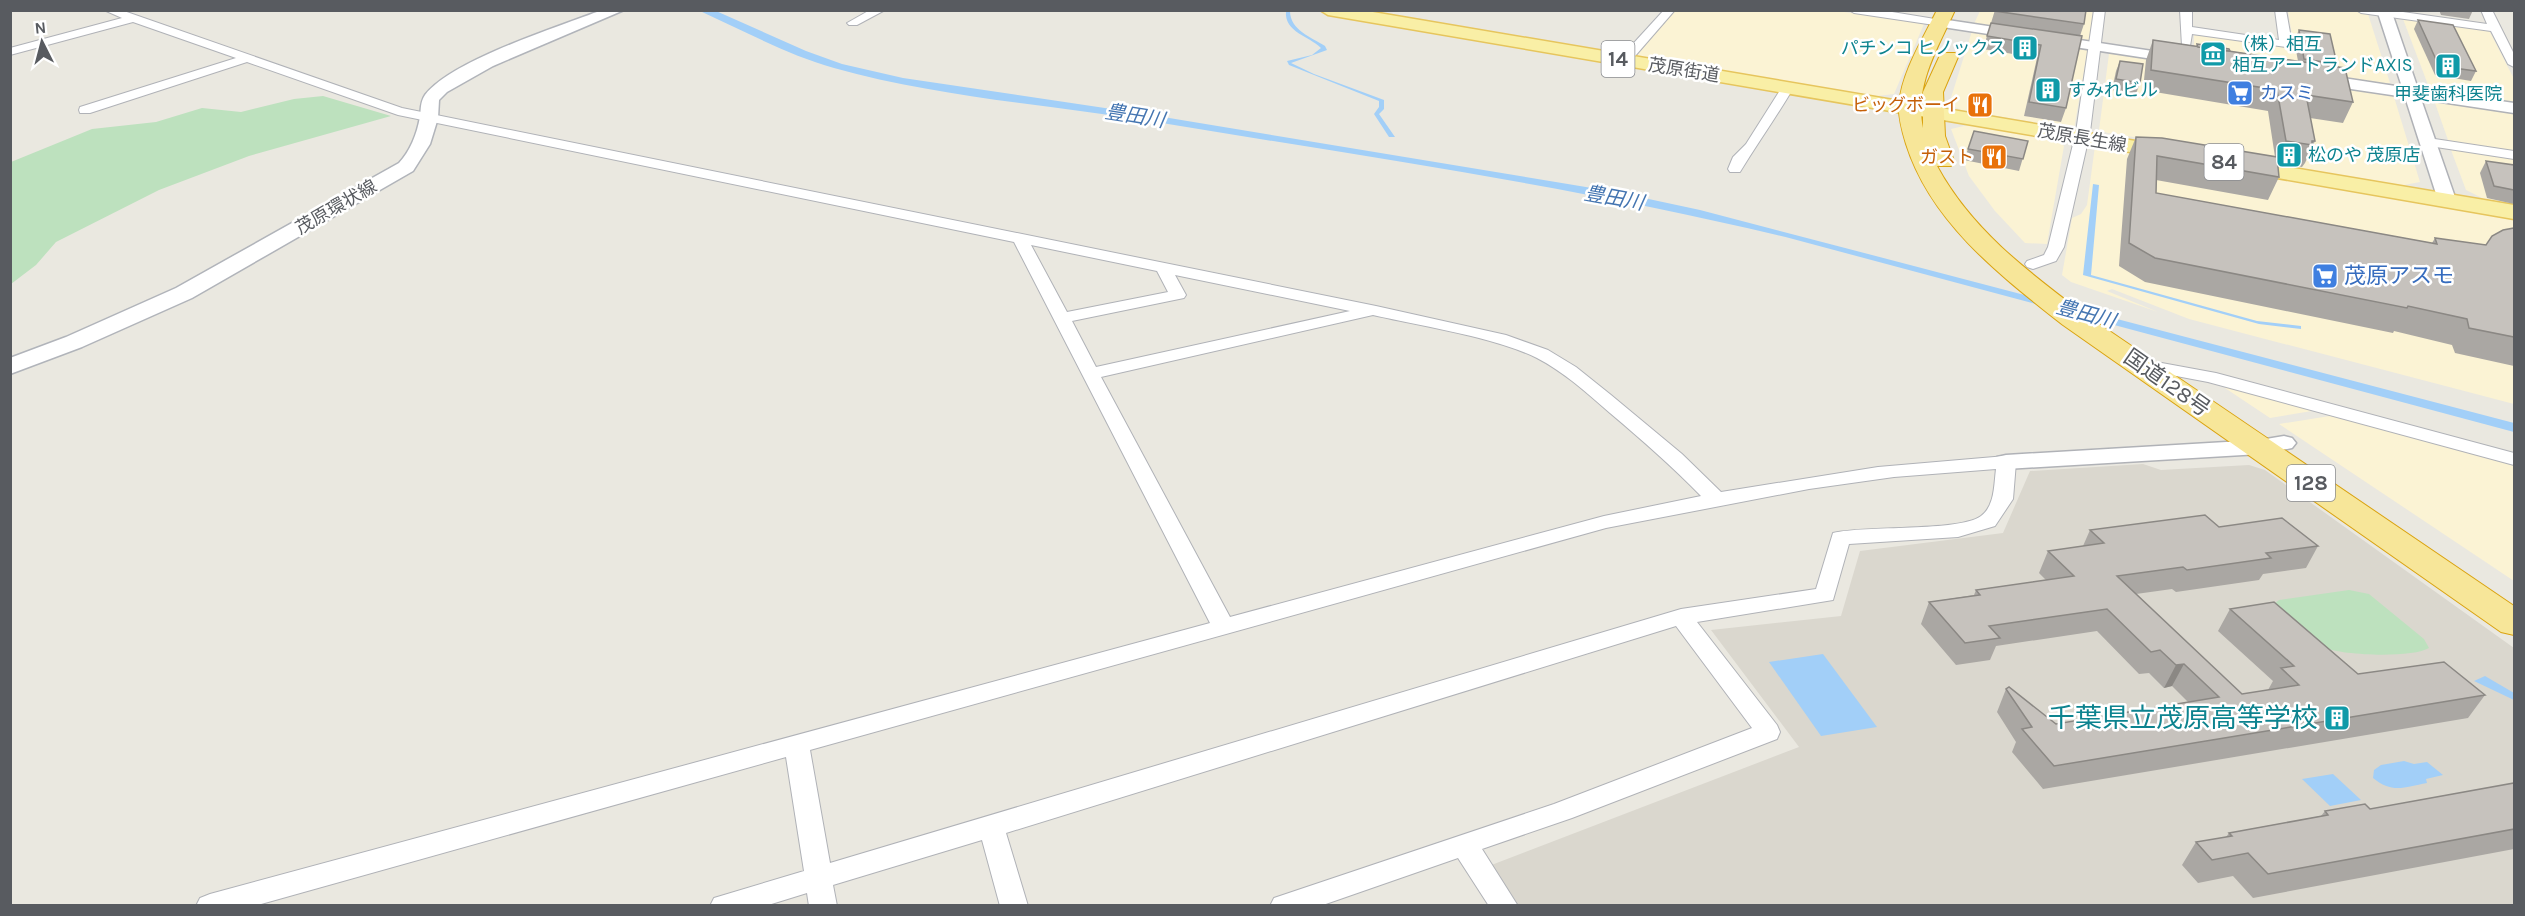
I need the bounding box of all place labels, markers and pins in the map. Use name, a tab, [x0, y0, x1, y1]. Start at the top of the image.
building icon: パチンコ ヒノックス	[2010, 33, 2040, 63]
place label: （株）相互 相互アートランドAXIS	[2232, 33, 2413, 76]
place label: パチンコ ヒノックス	[1841, 37, 2006, 59]
museum icon: （株）相互 相互アートランドAXIS	[2198, 39, 2228, 69]
building icon: 甲斐歯科医院	[2433, 51, 2463, 81]
building icon: すみれビル	[2033, 75, 2063, 105]
supermarket icon: カスミ	[2225, 78, 2255, 108]
place label: すみれビル	[2068, 79, 2158, 101]
place label: カスミ	[2260, 82, 2314, 104]
place label: 甲斐歯科医院	[2394, 83, 2502, 105]
restaurant icon: ビッグボーイ	[1965, 90, 1995, 120]
place label: ビッグボーイ	[1852, 94, 1960, 116]
building icon: 松のや 茂原店	[2274, 140, 2304, 170]
restaurant icon: ガスト	[1979, 142, 2009, 172]
place label: 松のや 茂原店	[2308, 144, 2420, 166]
place label: ガスト	[1920, 146, 1974, 168]
supermarket icon: 茂原アスモ	[2310, 261, 2340, 291]
place label: 茂原アスモ	[2344, 263, 2454, 289]
place label: 千葉県立茂原高等学校	[2048, 702, 2318, 734]
building icon: 千葉県立茂原高等学校	[2322, 703, 2352, 733]

